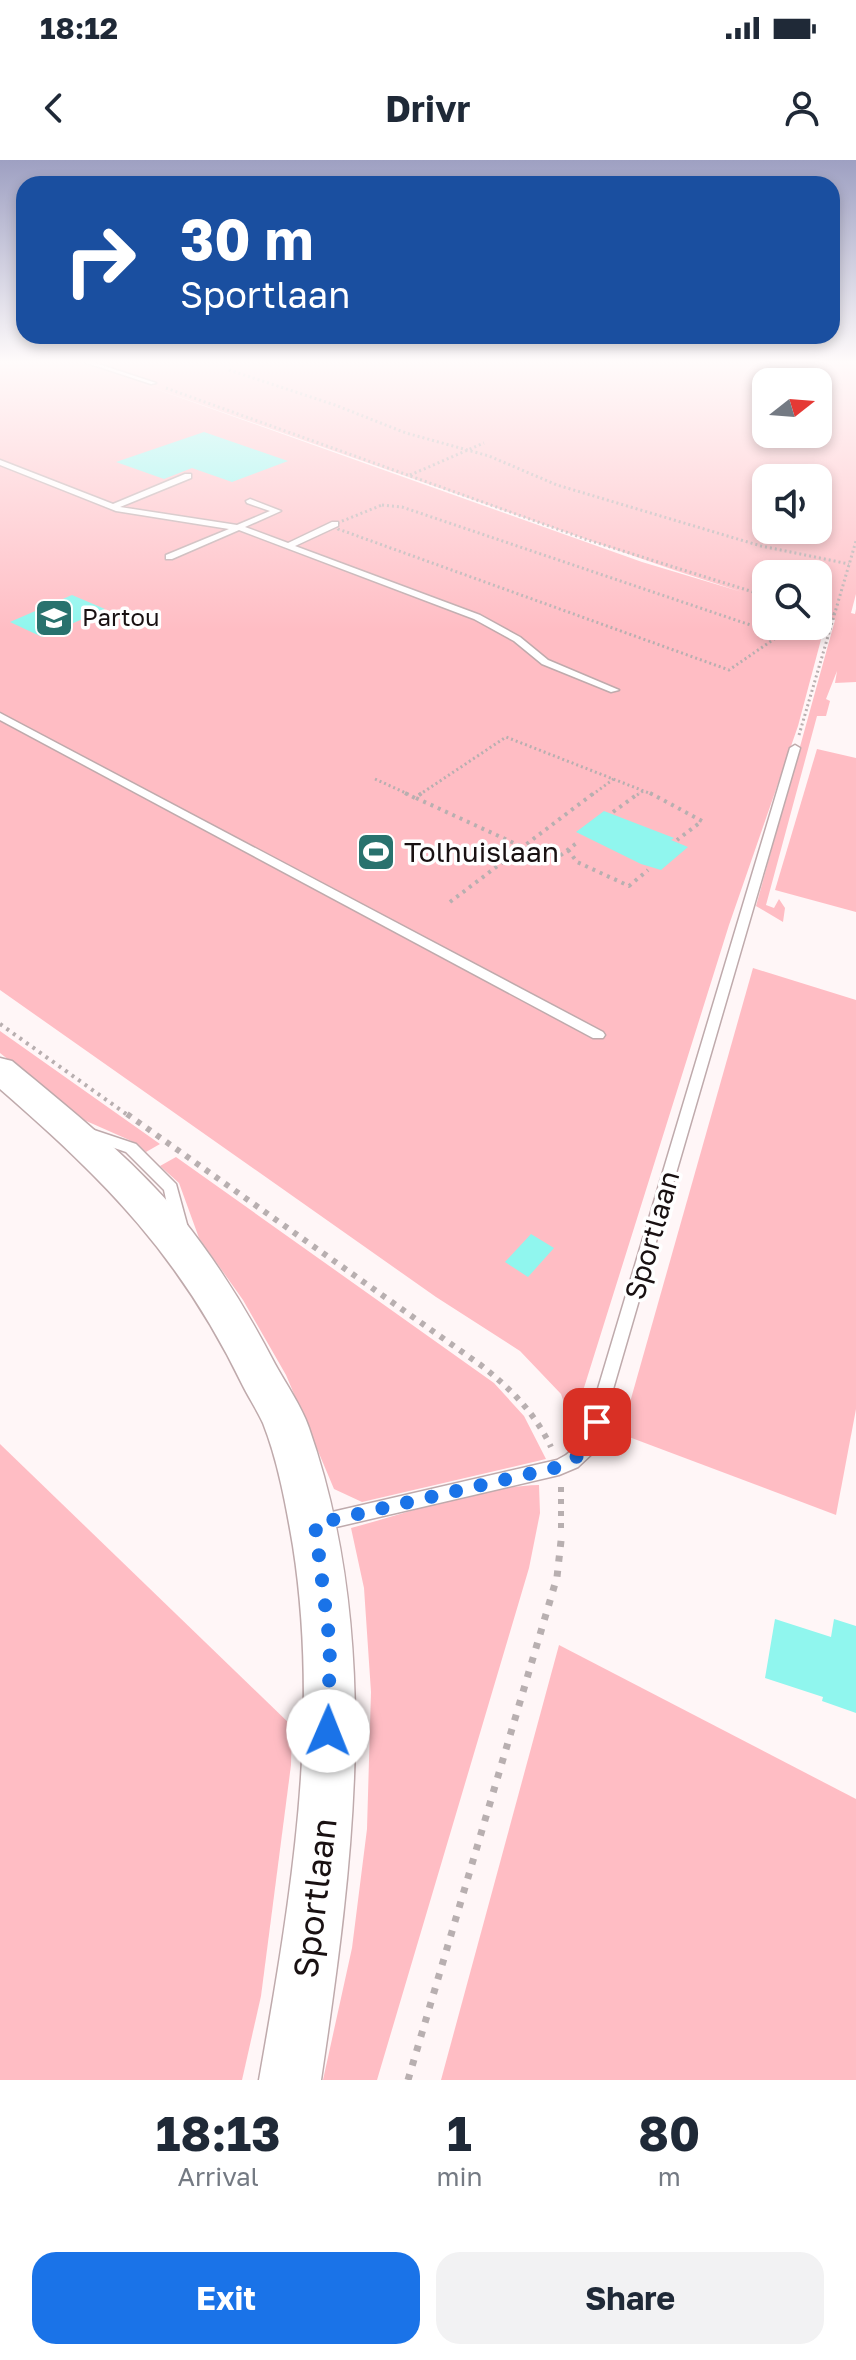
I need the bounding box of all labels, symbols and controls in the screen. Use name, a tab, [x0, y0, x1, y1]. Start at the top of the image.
text: 18:12	[40, 10, 118, 46]
icon: back	[32, 86, 76, 130]
icon: person	[780, 86, 824, 130]
text: Drivr	[385, 87, 471, 130]
text: 30 m	[180, 205, 314, 272]
icon: right	[48, 208, 152, 312]
text: Sportlaan	[180, 273, 350, 316]
north arrow	[752, 368, 832, 448]
map controls	[752, 368, 832, 640]
button: sound	[752, 464, 832, 544]
button: search	[752, 560, 832, 640]
school or university icon: Partou	[33, 597, 75, 639]
place label: Partou	[82, 602, 159, 631]
sports icon: Tolhuislaan	[355, 831, 397, 873]
place label: Tolhuislaan	[404, 835, 559, 868]
street label: Sportlaan	[617, 1167, 686, 1303]
pin	[563, 1388, 631, 1456]
icon: arrive	[575, 1400, 619, 1444]
position arrow	[286, 1689, 370, 1773]
street label: Sportlaan	[284, 1816, 344, 1980]
text: 18:13	[156, 2104, 281, 2162]
text: 1	[447, 2104, 472, 2162]
text: 80	[638, 2104, 700, 2162]
text: Arrival	[177, 2161, 259, 2192]
text: min	[436, 2161, 482, 2192]
text: m	[658, 2161, 681, 2192]
button: Exit	[32, 2252, 420, 2344]
button: Share	[436, 2252, 824, 2344]

